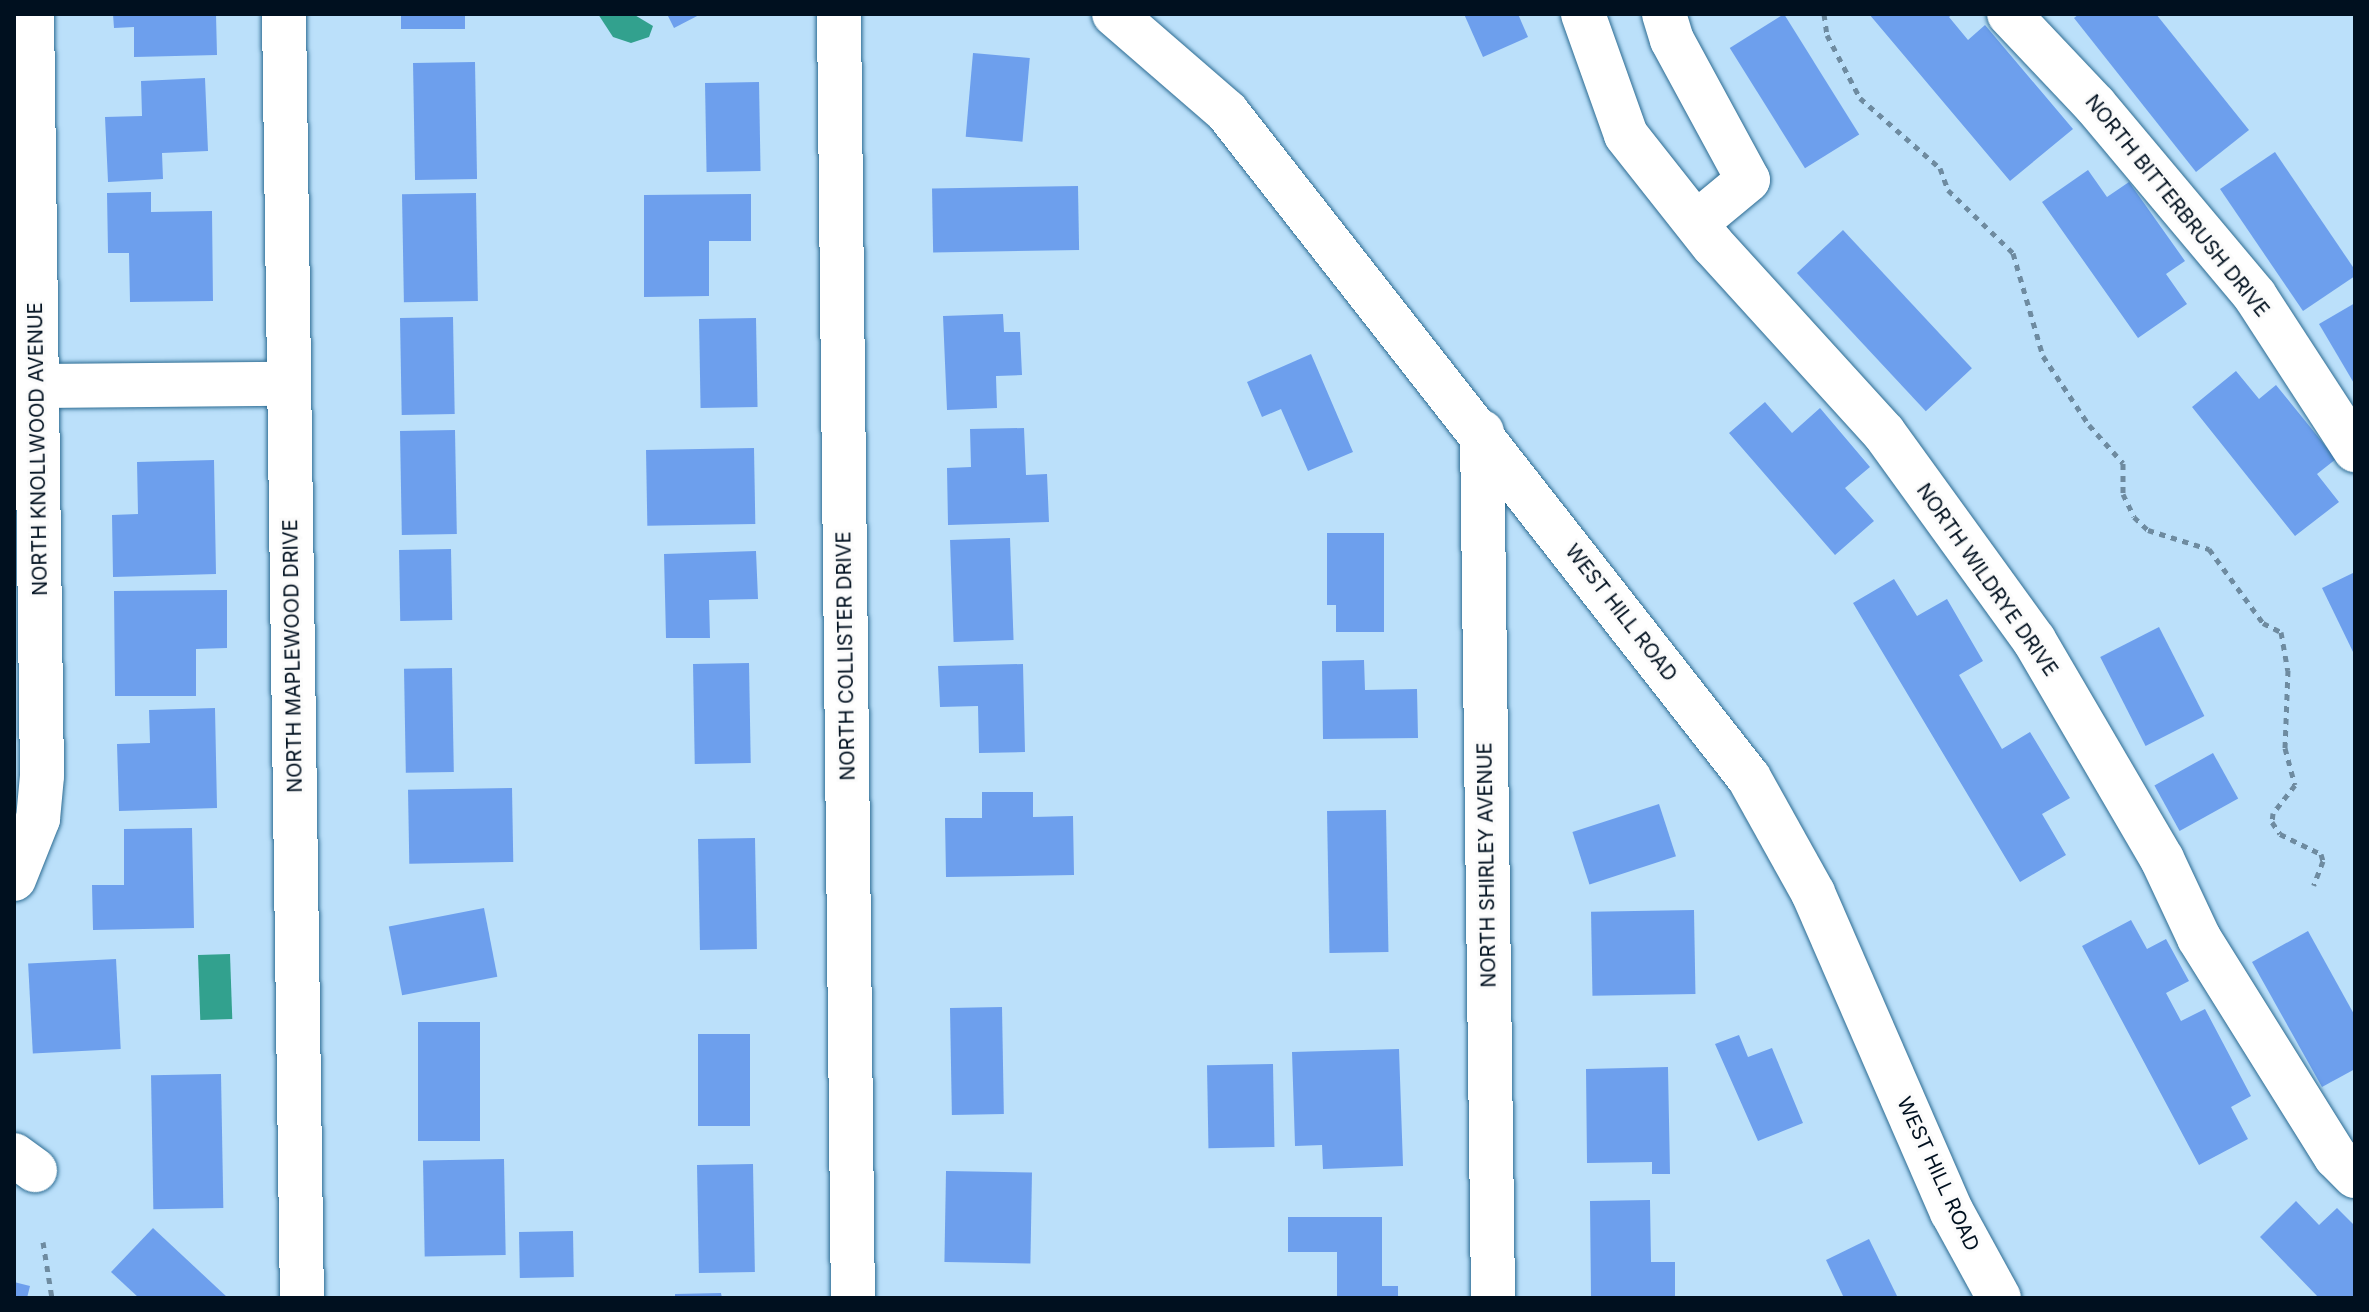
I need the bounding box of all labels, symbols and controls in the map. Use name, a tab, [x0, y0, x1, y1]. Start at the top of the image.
street label: NORTH BITTERBRUSH DRIVE	[2080, 90, 2274, 322]
street label: NORTH KNOLLWOOD AVENUE	[23, 302, 53, 596]
street label: NORTH WILDRYE DRIVE	[1911, 479, 2063, 681]
street label: NORTH MAPLEWOOD DRIVE	[279, 519, 307, 793]
street label: NORTH COLLISTER DRIVE	[832, 531, 860, 781]
street label: WEST HILL ROAD	[1560, 540, 1682, 686]
street label: NORTH SHIRLEY AVENUE	[1473, 742, 1501, 988]
street label: WEST HILL ROAD	[1892, 1093, 1984, 1255]

